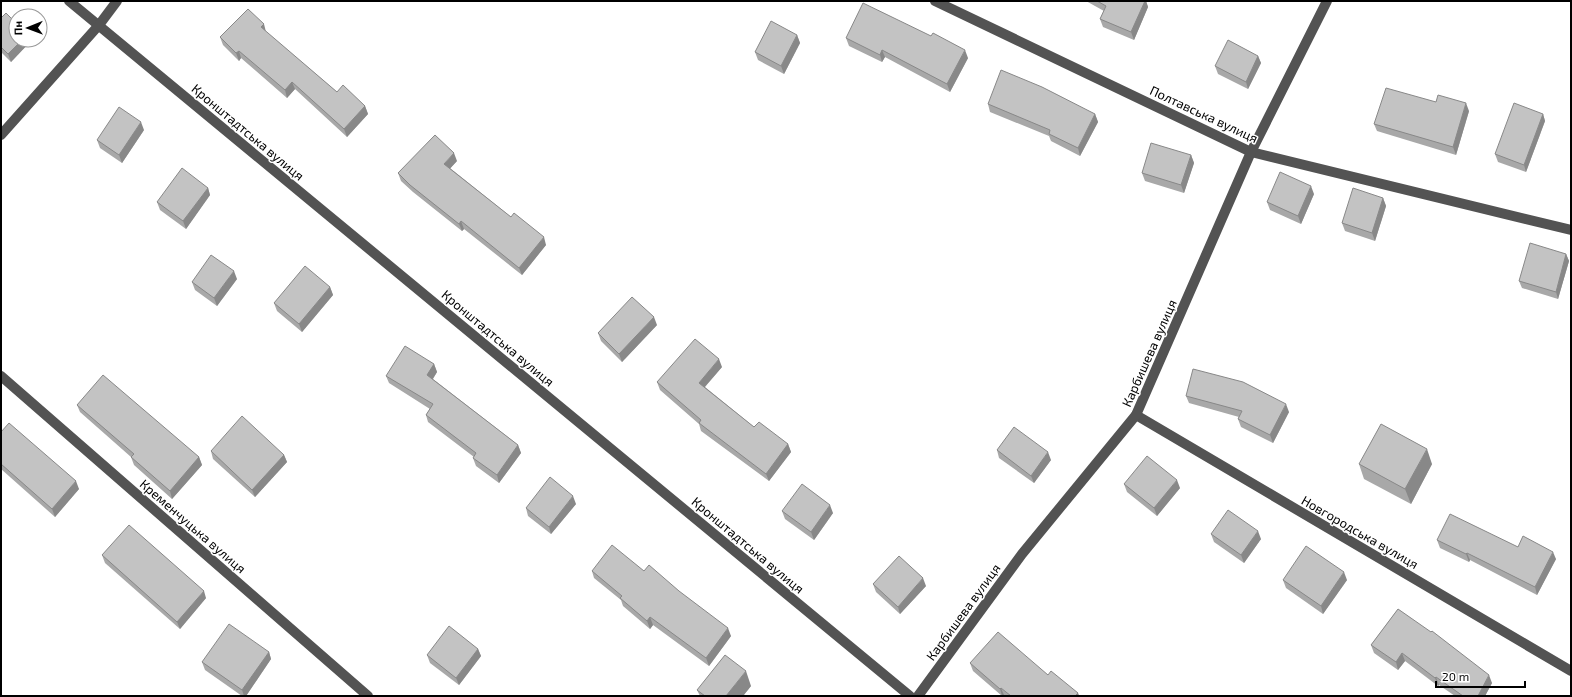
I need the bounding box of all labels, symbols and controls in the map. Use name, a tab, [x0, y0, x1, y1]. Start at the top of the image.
north arrow	[8, 8, 48, 48]
text: Пн	[11, 21, 24, 35]
street label: Кронштадтська вулиця	[189, 80, 307, 184]
street label: Полтавська вулиця	[1147, 82, 1261, 146]
street label: Кронштадтська вулиця	[439, 286, 557, 390]
street label: Карбишева вулиця	[1118, 297, 1180, 409]
street label: Кременчуцька вулиця	[137, 476, 249, 576]
street label: Новгородська вулиця	[1299, 492, 1421, 572]
street label: Кронштадтська вулиця	[689, 493, 807, 597]
street label: Карбишева вулиця	[923, 560, 1003, 664]
scale bar	[1436, 663, 1525, 689]
text: 20 m	[1442, 669, 1469, 683]

